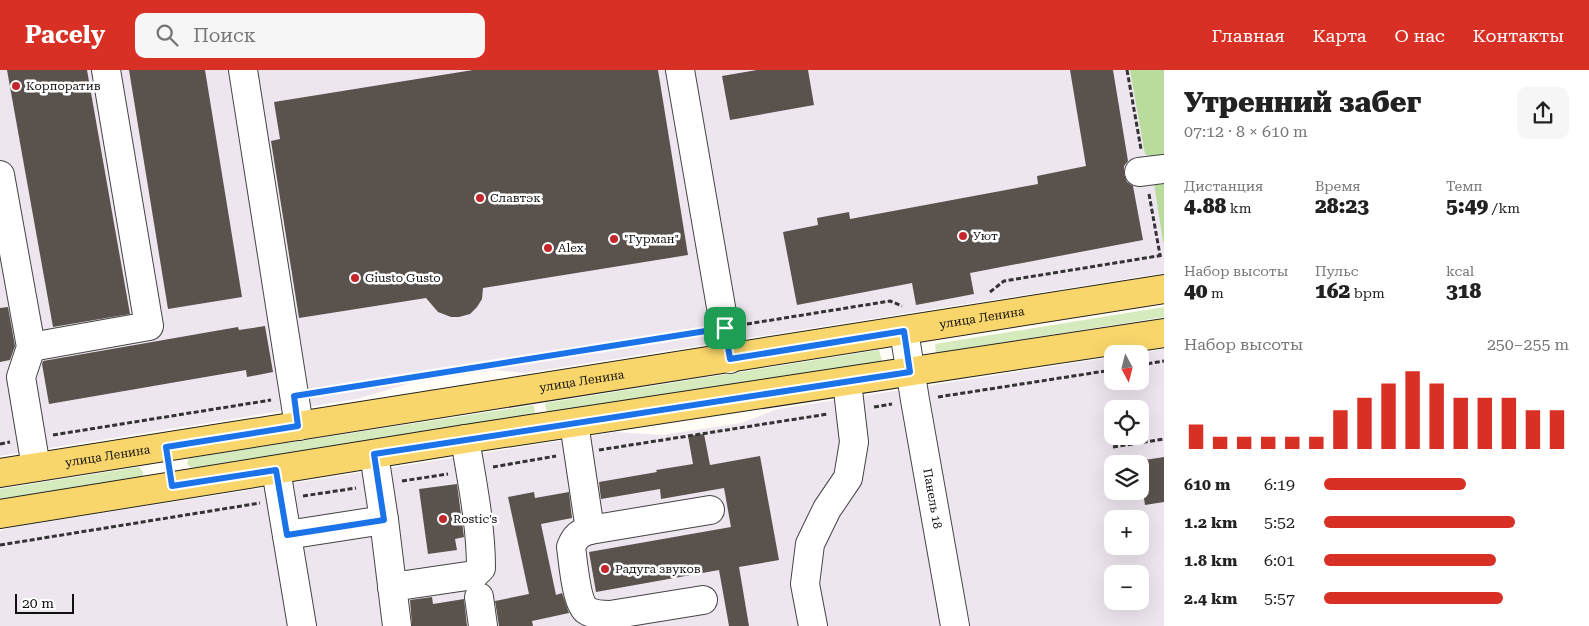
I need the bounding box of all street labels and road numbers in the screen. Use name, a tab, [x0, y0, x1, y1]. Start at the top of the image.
street label: улица Ленина	[938, 304, 1026, 331]
street label: улица Ленина	[538, 367, 626, 395]
street label: улица Ленина	[64, 442, 152, 470]
street label: Панель 18	[920, 467, 945, 530]

